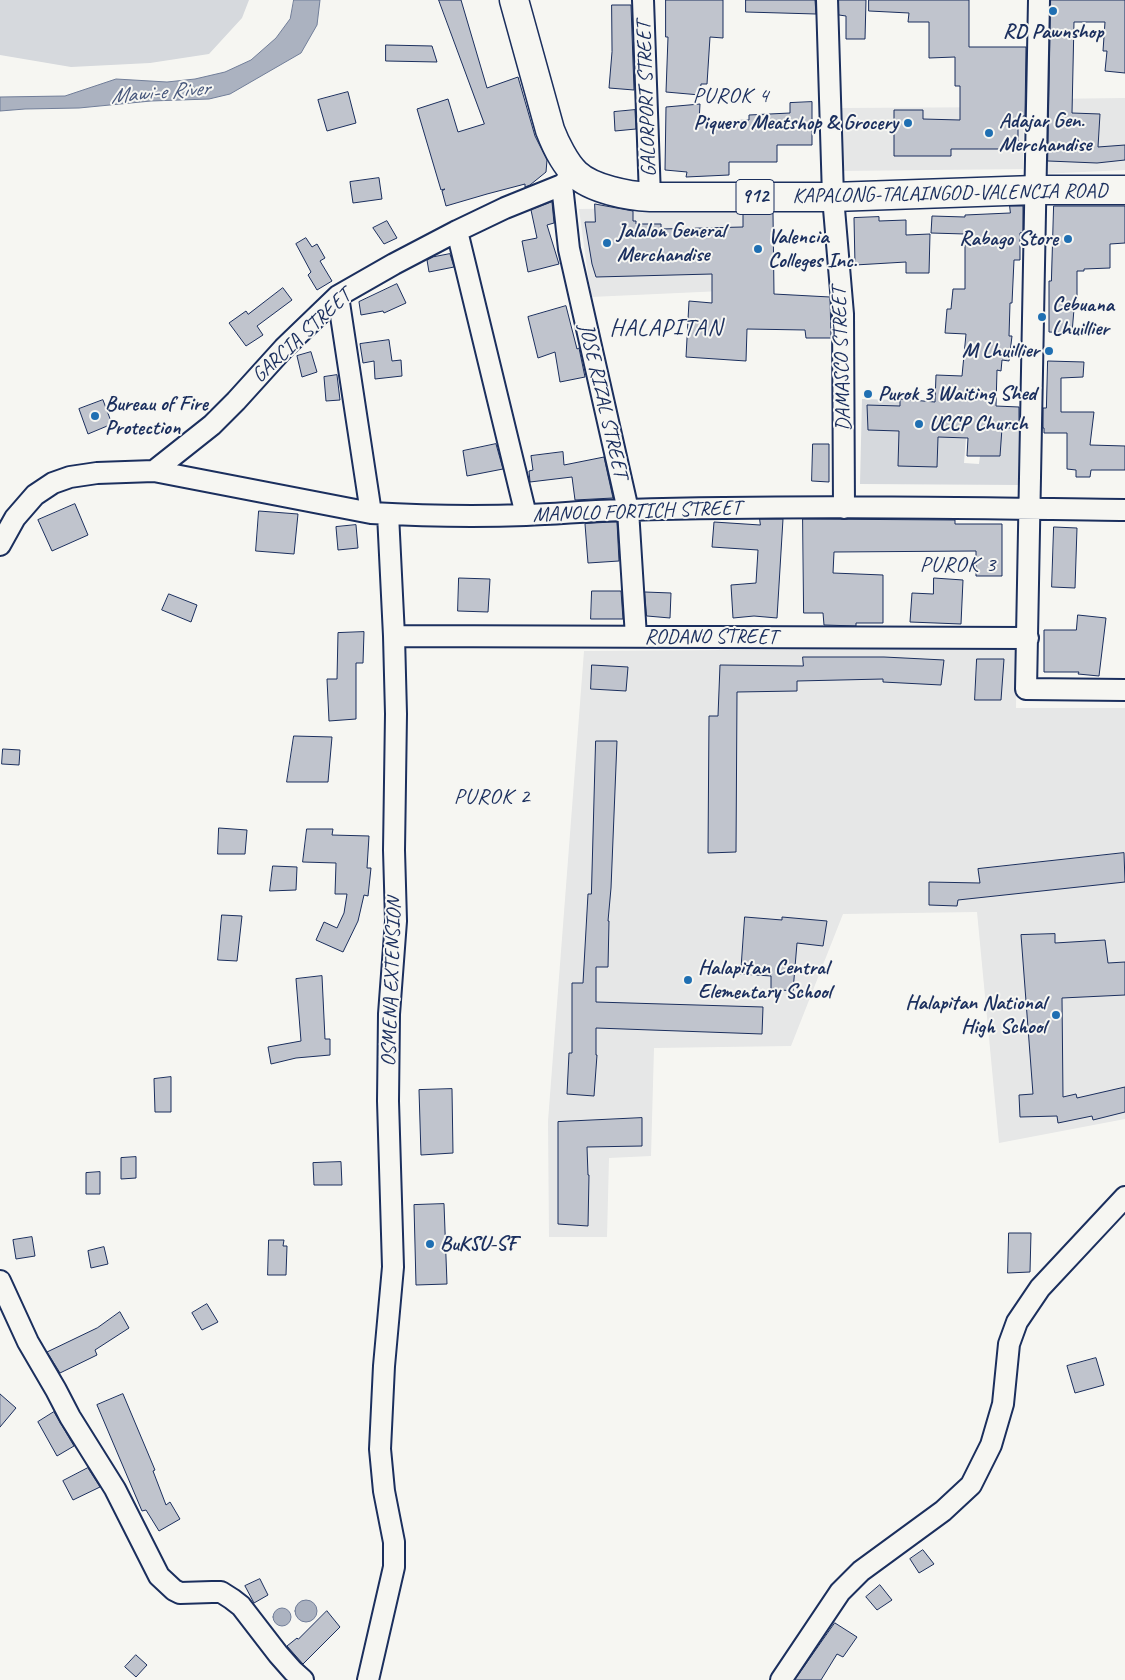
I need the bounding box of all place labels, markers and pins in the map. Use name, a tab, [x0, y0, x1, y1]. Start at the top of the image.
marker: RD Pawnshop	[1047, 5, 1059, 17]
place label: RD Pawnshop	[1003, 19, 1103, 45]
place label: Adajar Gen. Merchandise	[999, 108, 1091, 158]
place label: Piquero Meatshop & Grocery	[694, 110, 898, 136]
marker: Piquero Meatshop & Grocery	[902, 117, 914, 129]
marker: Adajar Gen. Merchandise	[983, 127, 995, 139]
place label: Jalalon General Merchandise	[617, 218, 725, 268]
place label: Valencia Colleges Inc.	[768, 224, 857, 274]
place label: Rabago Store	[959, 226, 1058, 252]
marker: Rabago Store	[1062, 233, 1074, 245]
marker: Jalalon General Merchandise	[601, 237, 613, 249]
marker: Valencia Colleges Inc.	[752, 243, 764, 255]
place label: Cebuana Lhuillier	[1052, 292, 1114, 342]
marker: Cebuana Lhuillier	[1036, 311, 1048, 323]
place label: M Lhuillier	[962, 338, 1039, 364]
marker: M Lhuillier	[1043, 345, 1055, 357]
place label: Purok 3 Waiting Shed	[878, 381, 1036, 407]
marker: Purok 3 Waiting Shed	[862, 388, 874, 400]
place label: Bureau of Fire Protection	[105, 391, 208, 441]
marker: Bureau of Fire Protection	[89, 410, 101, 422]
place label: UCCP Church	[929, 411, 1028, 437]
marker: UCCP Church	[913, 418, 925, 430]
place label: Halapitan Central Elementary School	[698, 955, 831, 1005]
marker: Halapitan Central Elementary School	[682, 974, 694, 986]
place label: Halapitan National High School	[905, 990, 1046, 1040]
marker: Halapitan National High School	[1050, 1009, 1062, 1021]
place label: BuKSU-SF	[440, 1231, 517, 1257]
marker: BuKSU-SF	[424, 1238, 436, 1250]

